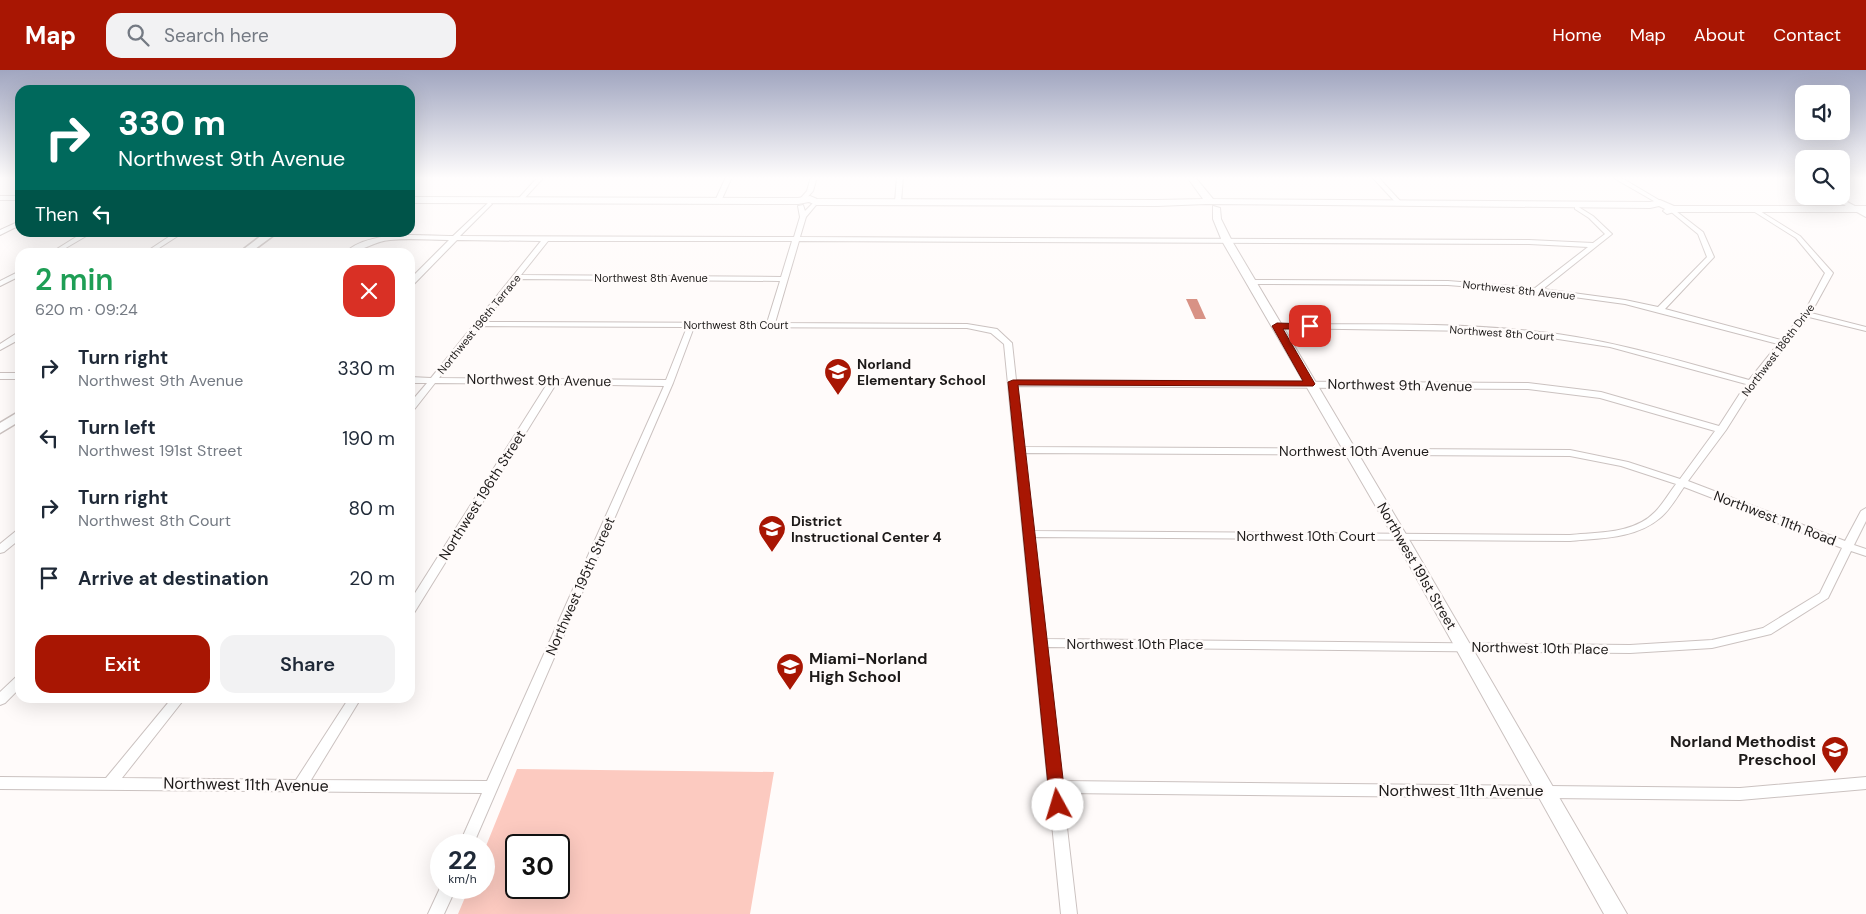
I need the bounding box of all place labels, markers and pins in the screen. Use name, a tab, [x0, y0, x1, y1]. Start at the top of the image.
pin	[1289, 305, 1331, 347]
place label: Norland Elementary School	[857, 355, 986, 389]
school or university icon: Norland Elementary School	[823, 357, 853, 396]
place label: District Instructional Center 4	[791, 512, 942, 546]
school or university icon: District Instructional Center 4	[757, 514, 787, 553]
place label: Miami-Norland High School	[809, 648, 928, 687]
school or university icon: Miami-Norland High School	[775, 652, 805, 691]
place label: Norland Methodist Preschool	[1670, 731, 1816, 770]
school or university icon: Norland Methodist Preschool	[1820, 735, 1850, 774]

